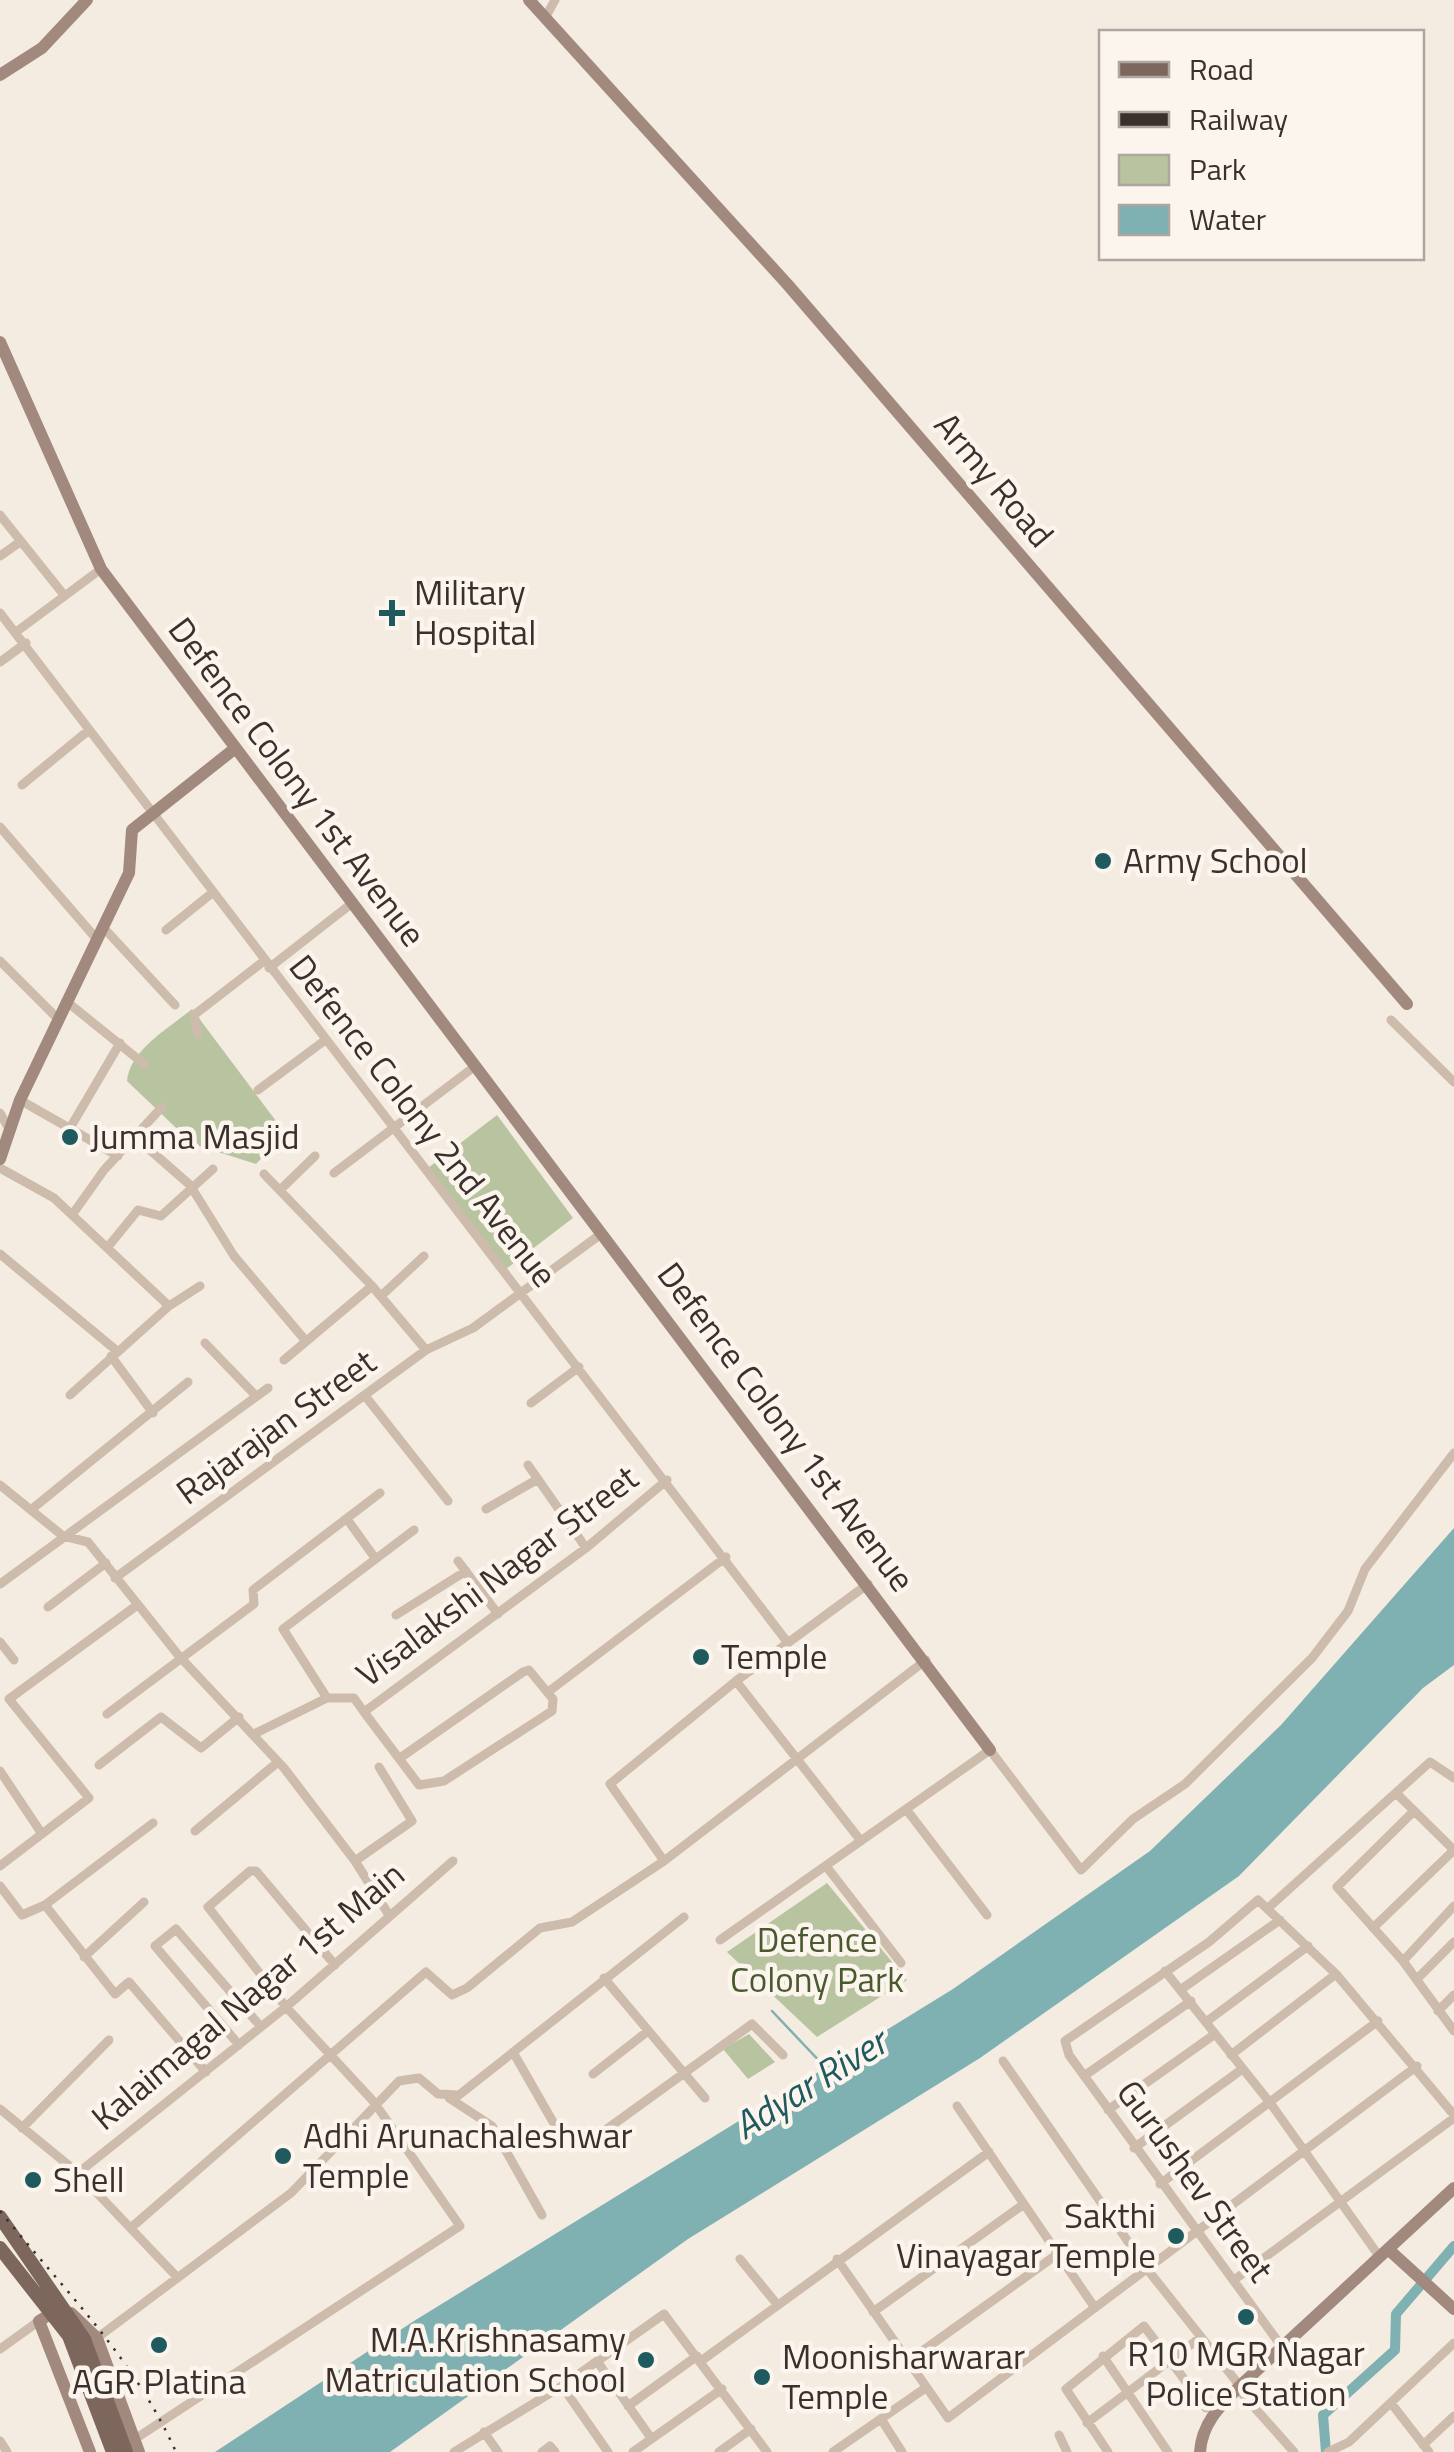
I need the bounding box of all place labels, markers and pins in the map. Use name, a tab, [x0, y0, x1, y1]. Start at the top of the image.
place label: Military Hospital	[414, 565, 536, 659]
marker: Military Hospital	[379, 600, 405, 626]
place label: Army School	[1123, 833, 1308, 887]
marker: Army School	[1092, 850, 1114, 872]
place label: Jumma Masjid	[90, 1109, 300, 1163]
marker: Jumma Masjid	[59, 1126, 81, 1148]
place label: Temple	[721, 1629, 827, 1683]
marker: Temple	[690, 1646, 712, 1668]
place label: Adhi Arunachaleshwar Temple	[303, 2108, 633, 2202]
marker: Adhi Arunachaleshwar Temple	[272, 2145, 294, 2167]
place label: Shell	[53, 2152, 125, 2206]
marker: Shell	[22, 2169, 44, 2191]
place label: Sakthi Vinayagar Temple	[896, 2188, 1156, 2282]
marker: Sakthi Vinayagar Temple	[1165, 2225, 1187, 2247]
marker: R10 MGR Nagar Police Station	[1235, 2306, 1257, 2328]
place label: M.A.Krishnasamy Matriculation School	[325, 2312, 626, 2406]
place label: R10 MGR Nagar Police Station	[1127, 2326, 1365, 2420]
place label: Moonisharwarar Temple	[782, 2329, 1025, 2423]
marker: AGR Platina	[148, 2334, 170, 2356]
marker: M.A.Krishnasamy Matriculation School	[635, 2349, 657, 2371]
place label: AGR Platina	[72, 2354, 246, 2408]
marker: Moonisharwarar Temple	[751, 2366, 773, 2388]

